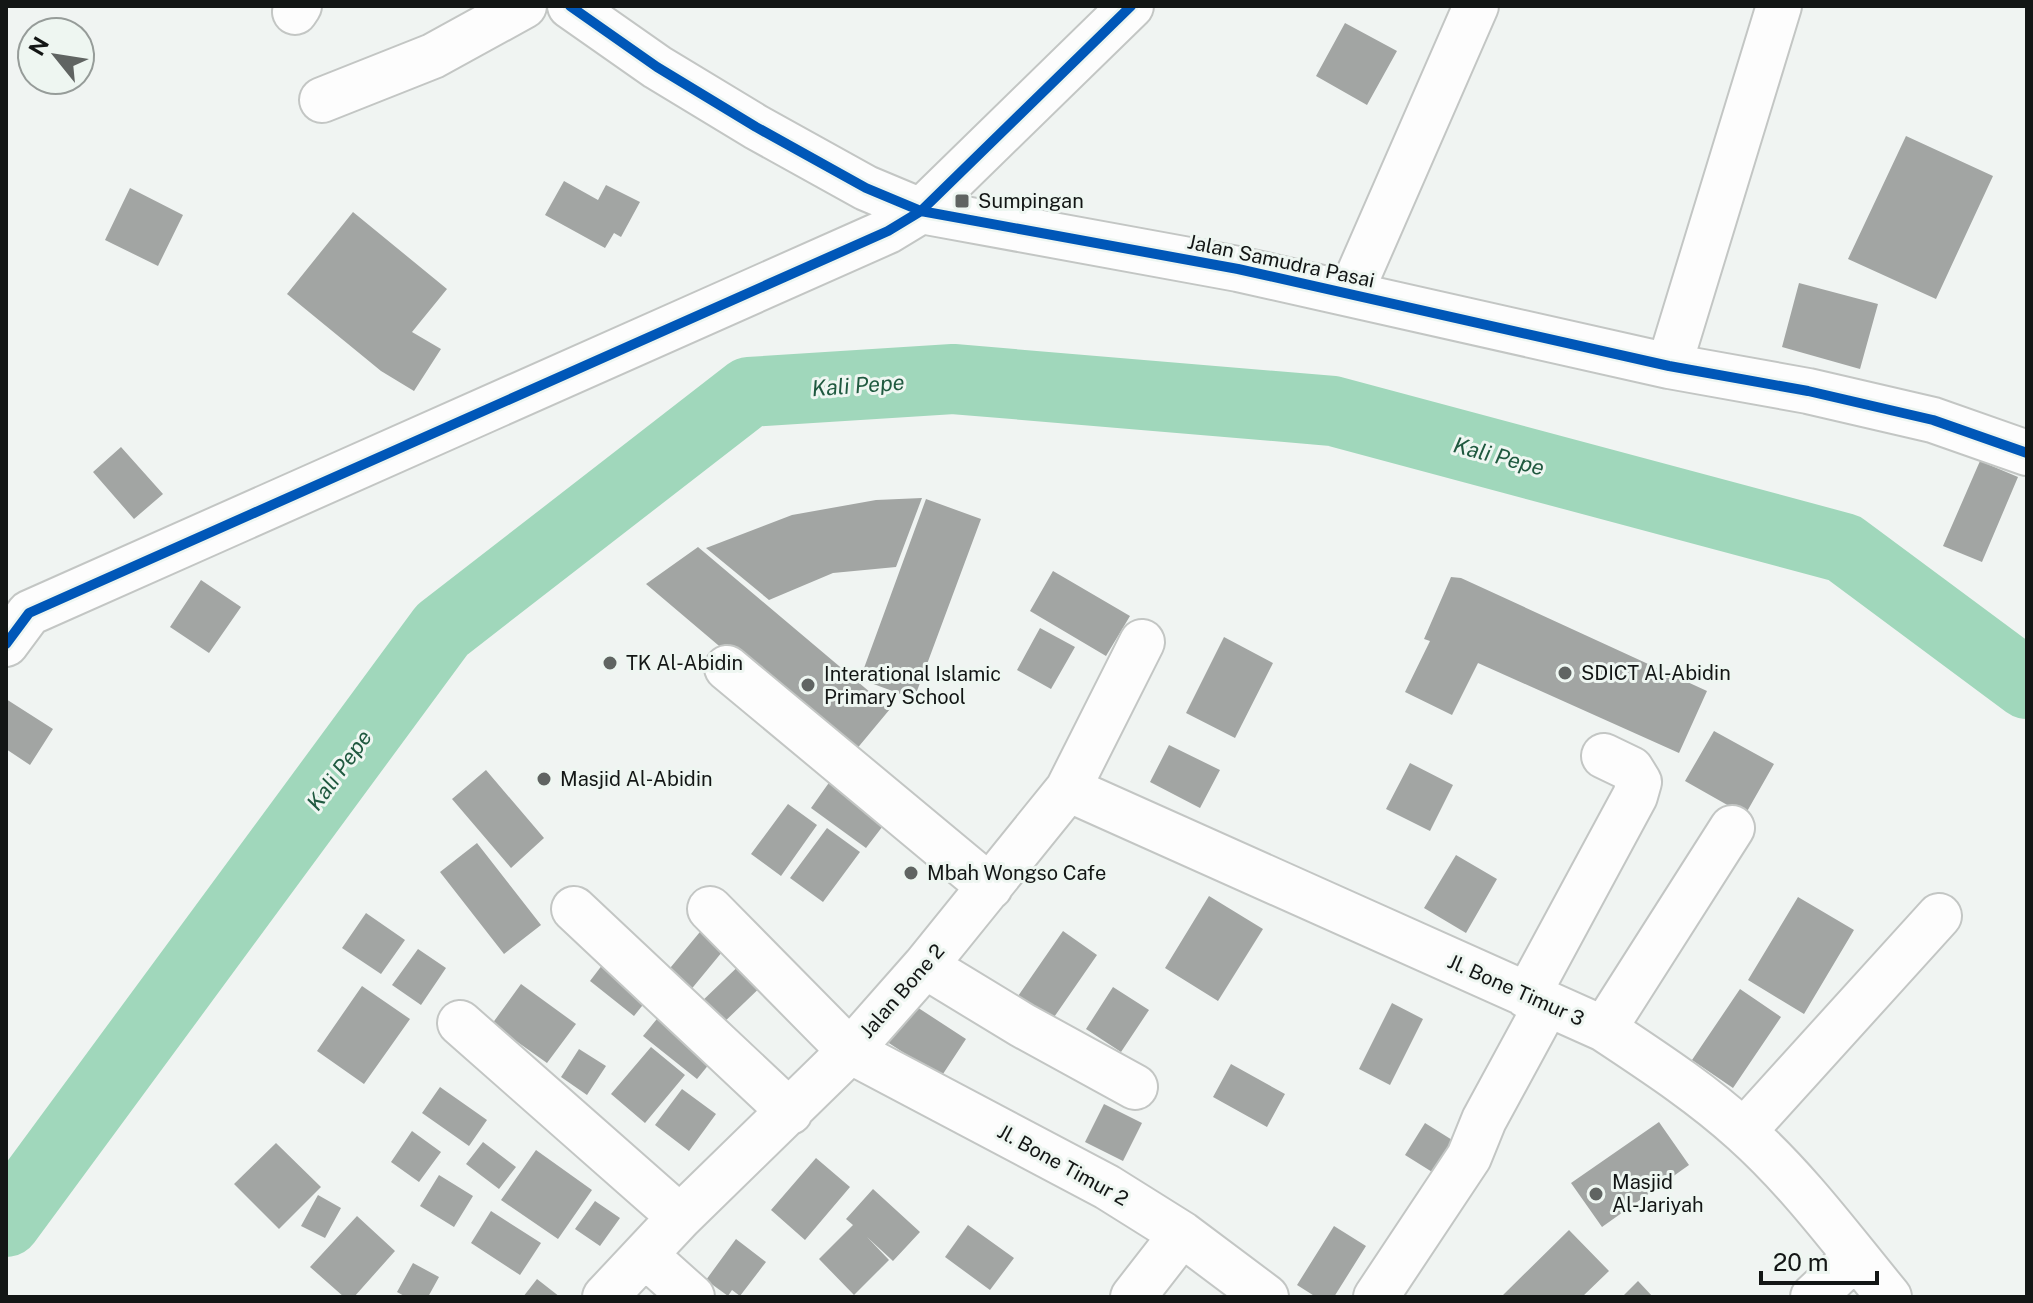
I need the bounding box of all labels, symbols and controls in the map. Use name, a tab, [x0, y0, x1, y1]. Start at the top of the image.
north arrow	[16, 16, 96, 96]
text: N	[23, 32, 54, 60]
place label: Sumpingan	[978, 189, 1084, 213]
marker: Sumpingan	[953, 192, 971, 210]
street label: Jalan Samudra Pasai	[1185, 229, 1377, 293]
water label: Kali Pepe	[811, 369, 905, 401]
water label: Kali Pepe	[1451, 431, 1547, 481]
place label: TK Al-Abidin	[626, 651, 743, 675]
marker: TK Al-Abidin	[601, 654, 619, 672]
place label: SDICT Al-Abidin	[1581, 661, 1731, 685]
place label: Interational Islamic Primary School	[824, 662, 1001, 709]
marker: SDICT Al-Abidin	[1556, 664, 1574, 682]
marker: Interational Islamic Primary School	[799, 676, 817, 694]
water label: Kali Pepe	[301, 725, 377, 815]
place label: Masjid Al-Abidin	[560, 767, 713, 791]
marker: Masjid Al-Abidin	[535, 770, 553, 788]
place label: Mbah Wongso Cafe	[927, 861, 1106, 885]
marker: Mbah Wongso Cafe	[902, 864, 920, 882]
street label: Jalan Bone 2	[855, 939, 949, 1043]
street label: Jl. Bone Timur 3	[1444, 949, 1588, 1031]
street label: Jl. Bone Timur 2	[993, 1119, 1133, 1211]
place label: Masjid Al-Jariyah	[1612, 1170, 1704, 1217]
marker: Masjid Al-Jariyah	[1587, 1185, 1605, 1203]
scale bar	[1761, 1235, 1877, 1285]
text: 20 m	[1773, 1248, 1829, 1276]

